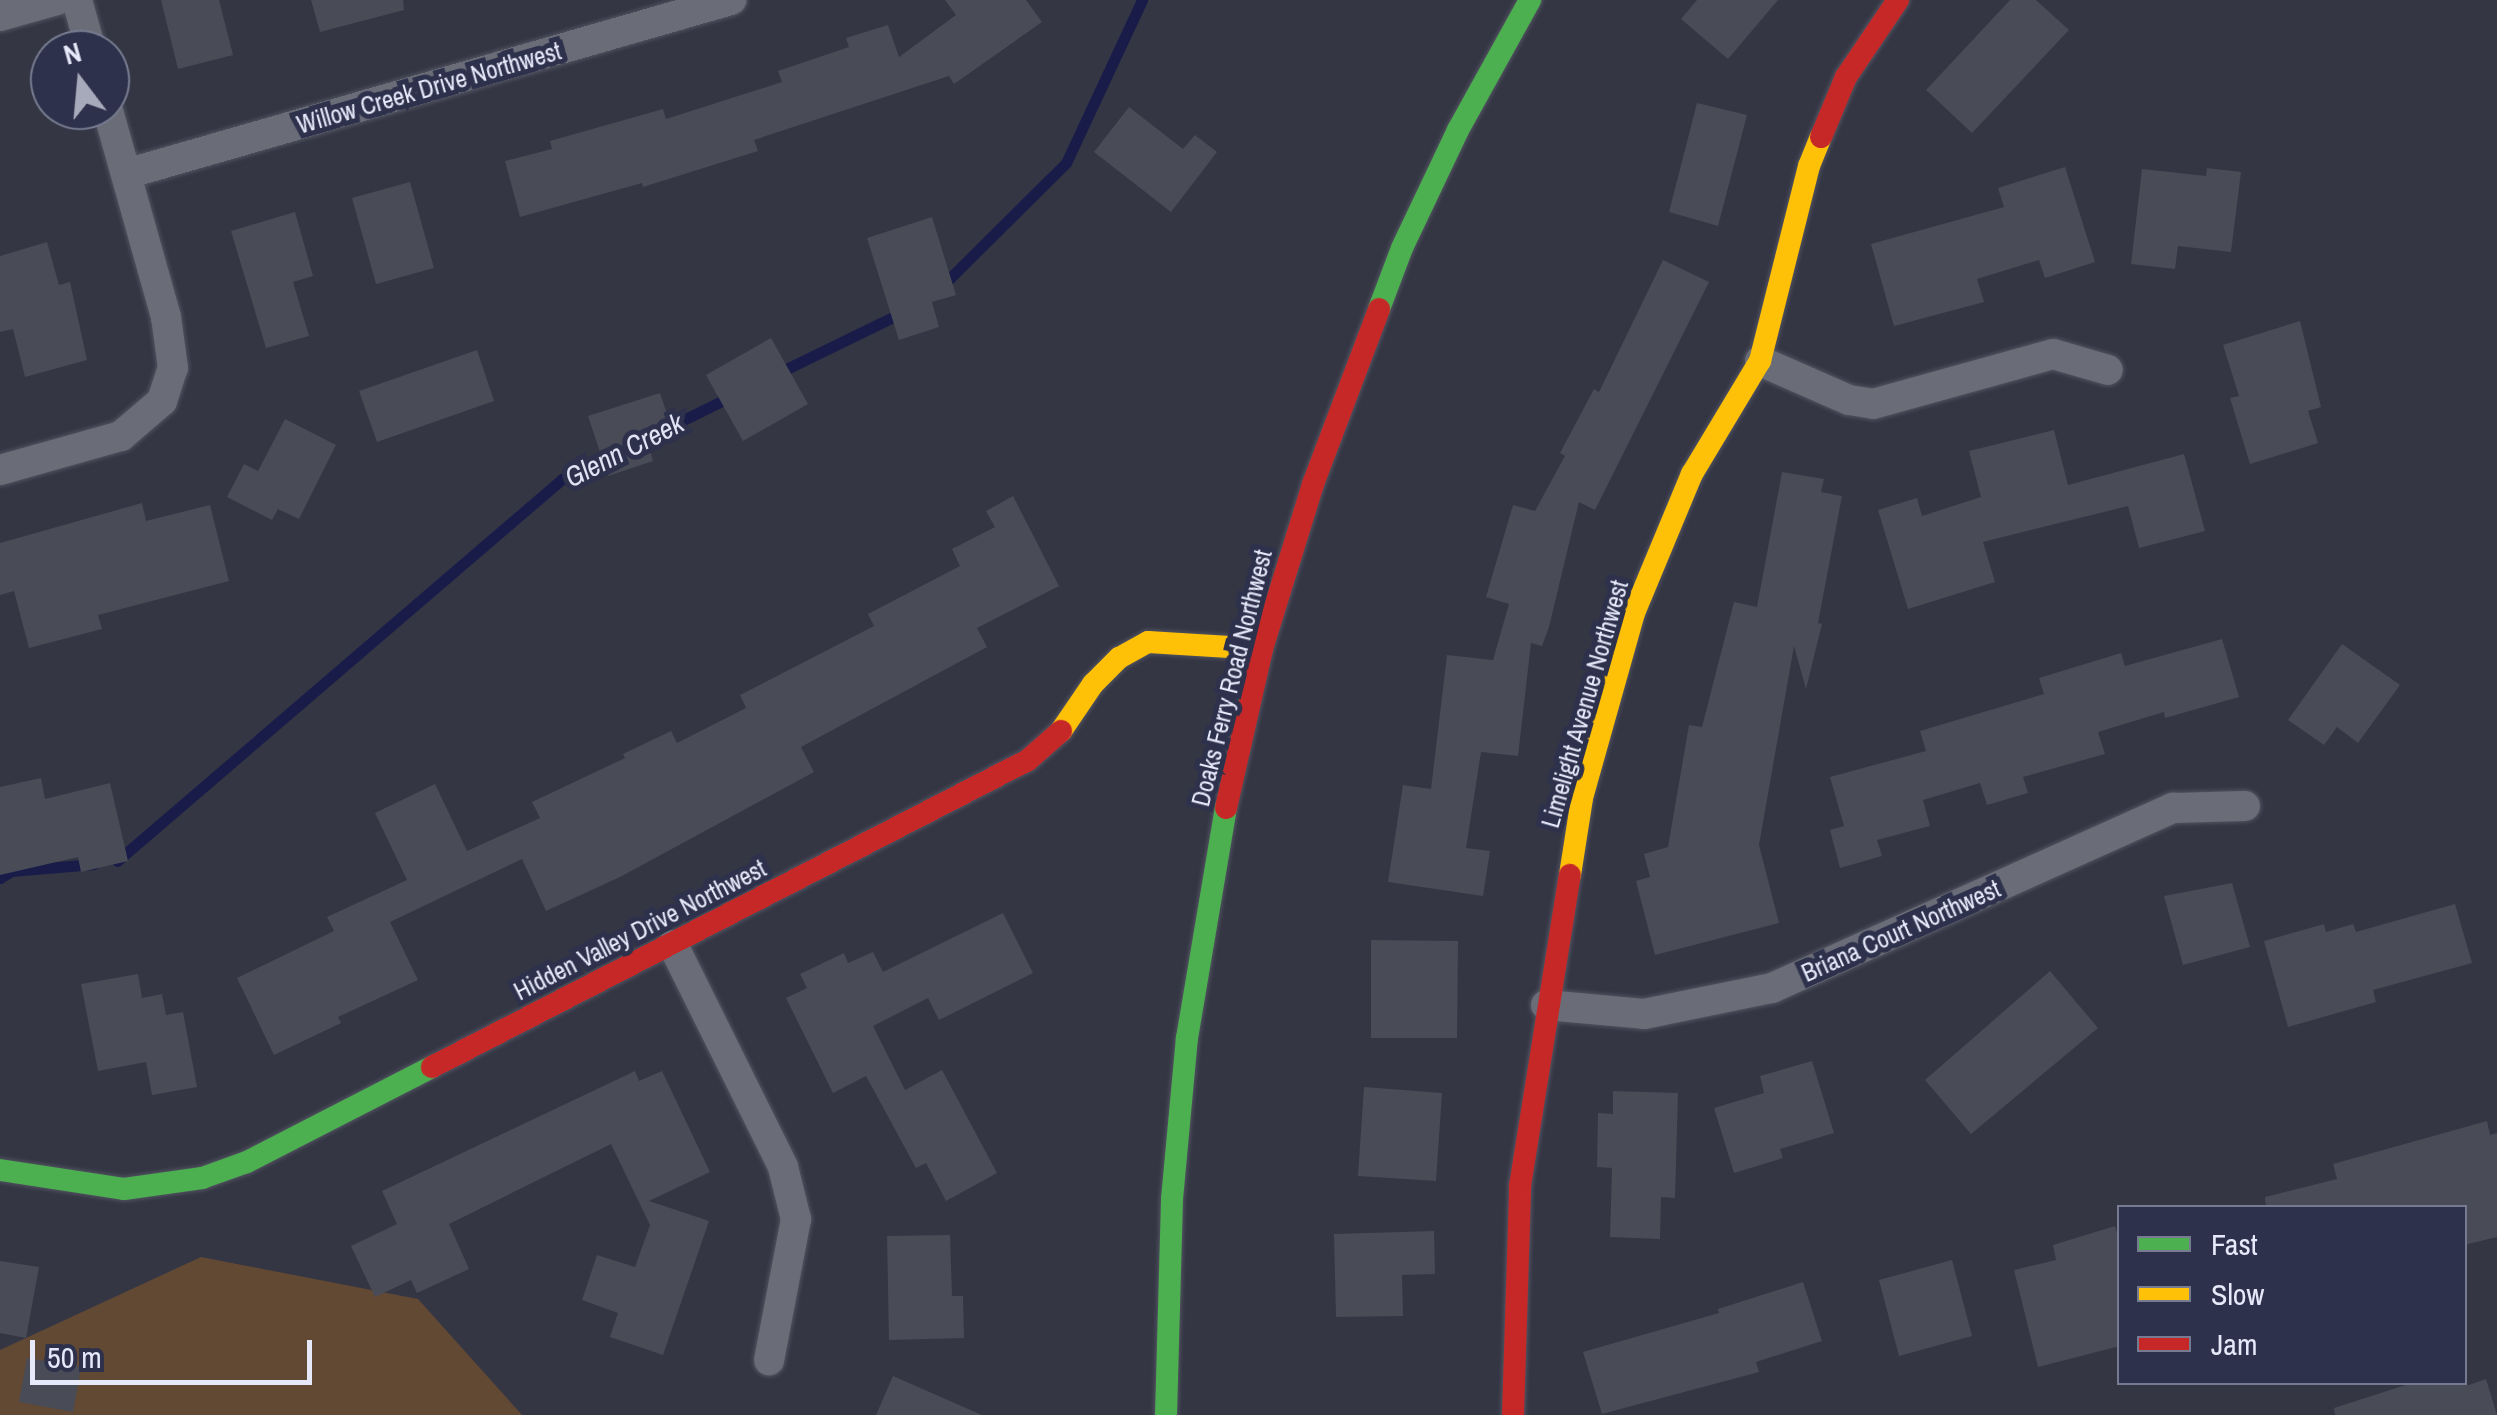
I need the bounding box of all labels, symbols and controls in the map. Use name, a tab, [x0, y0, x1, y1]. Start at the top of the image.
north arrow	[30, 30, 130, 130]
text: N	[59, 33, 85, 74]
street label: Willow Creek Drive Northwest	[293, 36, 565, 140]
water label: Glenn Creek	[559, 406, 689, 494]
street label: Doaks Ferry Road Northwest	[1186, 547, 1278, 809]
street label: Limelight Avenue Northwest	[1535, 576, 1635, 832]
street label: Hidden Valley Drive Northwest	[509, 853, 771, 1007]
street label: Briana Court Northwest	[1797, 874, 2005, 988]
legend	[2117, 1205, 2467, 1385]
text: Fast	[2211, 1224, 2258, 1264]
text: Slow	[2211, 1274, 2264, 1314]
scale bar	[35, 1320, 318, 1382]
text: Jam	[2211, 1324, 2257, 1364]
text: 50 m	[47, 1337, 102, 1377]

